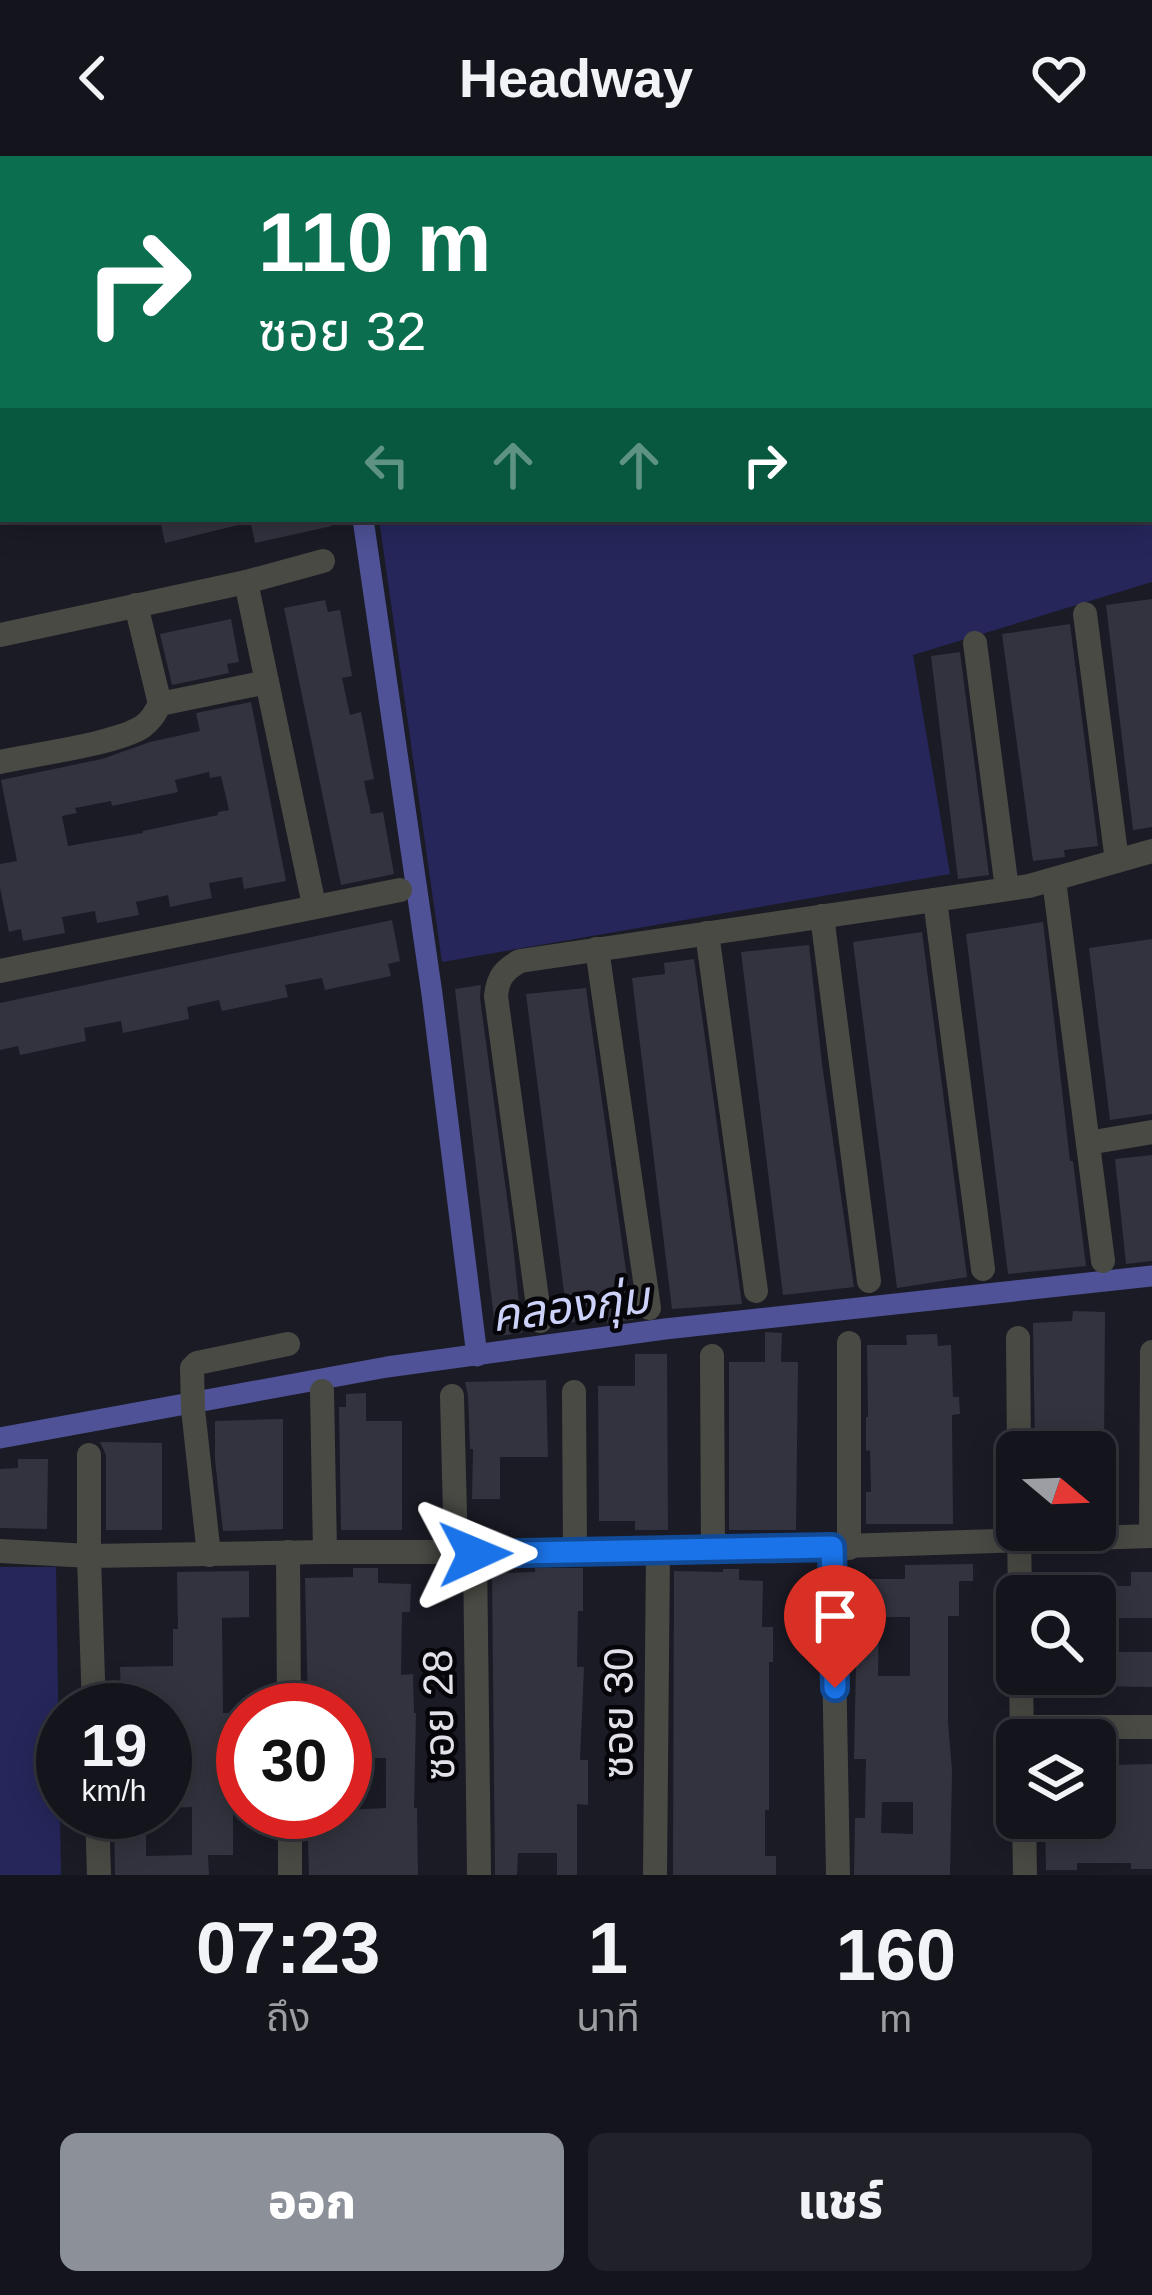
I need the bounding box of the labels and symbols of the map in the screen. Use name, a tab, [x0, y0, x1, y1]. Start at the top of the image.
water label: คลองกุ่ม	[489, 1271, 655, 1343]
north arrow	[996, 1431, 1116, 1551]
position arrow	[412, 1491, 538, 1617]
pin	[784, 1565, 886, 1688]
street label: ซอย 30	[595, 1648, 642, 1778]
street label: ซอย 28	[414, 1649, 463, 1781]
speed limit sign: 30	[216, 1683, 372, 1839]

